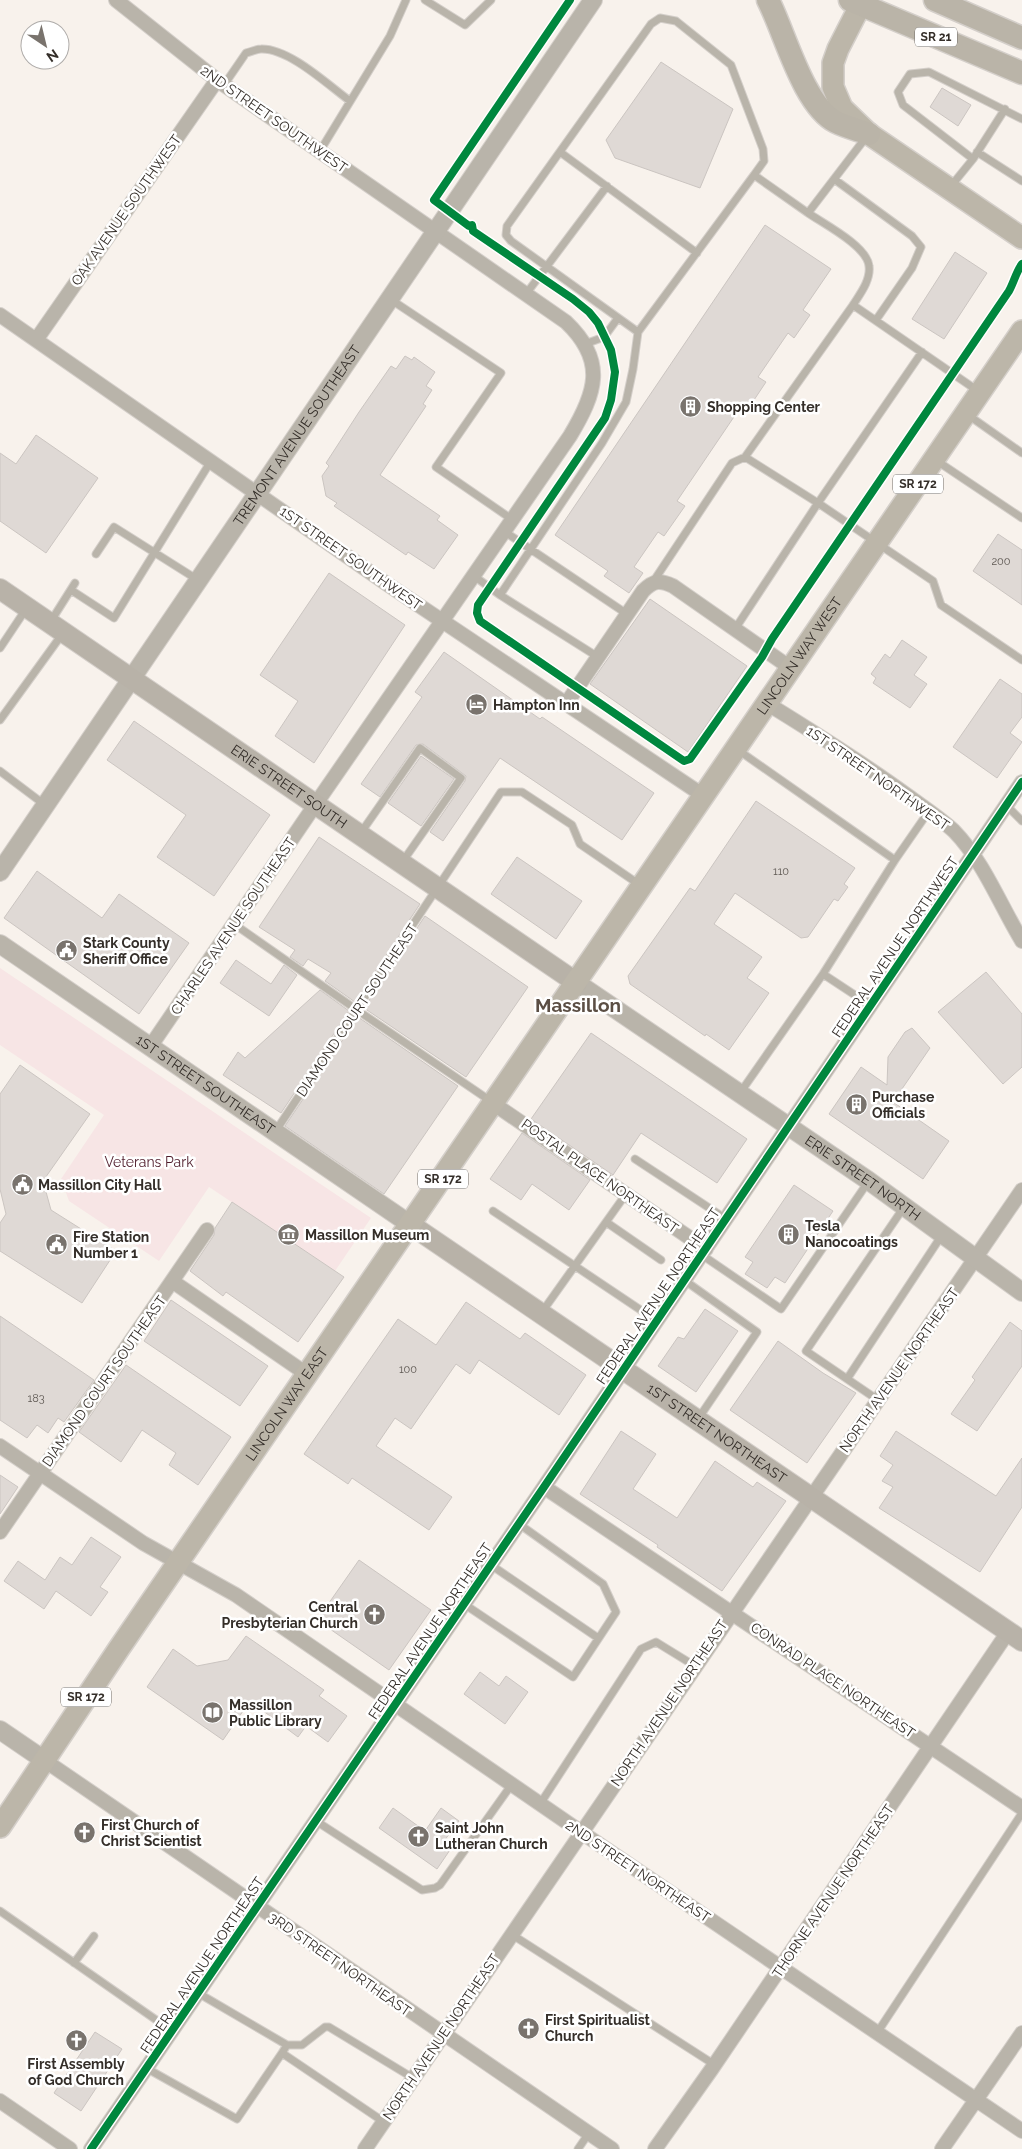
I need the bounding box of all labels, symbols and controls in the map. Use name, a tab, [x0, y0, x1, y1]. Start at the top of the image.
north arrow	[20, 20, 70, 70]
road number: SR 21	[915, 28, 957, 46]
text: N	[43, 46, 61, 65]
street label: 2ND STREET SOUTHWEST	[198, 62, 351, 176]
street label: OAK AVENUE SOUTHWEST	[68, 131, 185, 288]
street label: TREMONT AVENUE SOUTHEAST	[230, 342, 364, 529]
building icon: Shopping Center	[679, 395, 703, 419]
place label: Shopping Center	[707, 399, 821, 415]
road number: SR 172	[893, 474, 943, 494]
street label: 1ST STREET SOUTHWEST	[277, 503, 425, 613]
house number: 200	[991, 555, 1011, 568]
street label: LINCOLN WAY WEST	[754, 594, 845, 717]
hotel icon: Hampton Inn	[465, 693, 489, 717]
place label: Hampton Inn	[493, 697, 580, 713]
street label: 1ST STREET NORTHWEST	[804, 723, 953, 834]
street label: ERIE STREET SOUTH	[228, 741, 350, 832]
street label: CHARLES AVENUE SOUTHEAST	[168, 834, 299, 1018]
street label: FEDERAL AVENUE NORTHWEST	[828, 853, 962, 1040]
house number: 110	[773, 865, 789, 878]
street label: DIAMOND COURT SOUTHEAST	[293, 920, 421, 1099]
place label: Stark County Sheriff Office	[83, 935, 170, 967]
public building icon: Stark County Sheriff Office	[55, 939, 79, 963]
district label: Massillon	[535, 994, 621, 1016]
street label: 1ST STREET SOUTHEAST	[133, 1031, 278, 1138]
place label: Purchase Officials	[872, 1089, 935, 1121]
building icon: Purchase Officials	[844, 1093, 868, 1117]
street label: POSTAL PLACE NORTHEAST	[518, 1116, 682, 1237]
street label: ERIE STREET NORTH	[802, 1132, 924, 1224]
park label: Veterans Park	[104, 1154, 194, 1170]
road number: SR 172	[418, 1170, 468, 1188]
public building icon: Massillon City Hall	[10, 1173, 34, 1197]
place label: Massillon City Hall	[38, 1177, 162, 1193]
street label: FEDERAL AVENUE NORTHEAST	[593, 1205, 723, 1387]
place label: Tesla Nanocoatings	[805, 1218, 898, 1250]
building icon: Tesla Nanocoatings	[777, 1222, 801, 1246]
museum icon: Massillon Museum	[277, 1223, 301, 1247]
place label: Massillon Museum	[305, 1227, 429, 1243]
place label: Fire Station Number 1	[73, 1229, 149, 1261]
public building icon: Fire Station Number 1	[45, 1233, 69, 1257]
street label: NORTH AVENUE NORTHEAST	[836, 1285, 962, 1455]
street label: DIAMOND COURT SOUTHEAST	[39, 1292, 170, 1469]
street label: LINCOLN WAY EAST	[242, 1344, 331, 1464]
house number: 100	[399, 1363, 417, 1376]
street label: 1ST STREET NORTHEAST	[644, 1380, 790, 1487]
house number: 183	[27, 1392, 45, 1405]
street label: FEDERAL AVENUE NORTHEAST	[365, 1540, 495, 1722]
place label: Central Presbyterian Church	[221, 1599, 359, 1631]
church icon: Central Presbyterian Church	[362, 1603, 386, 1627]
street label: NORTH AVENUE NORTHEAST	[607, 1617, 731, 1789]
street label: CONRAD PLACE NORTHEAST	[748, 1619, 919, 1741]
road number: SR 172	[61, 1688, 111, 1706]
place label: Massillon Public Library	[229, 1697, 322, 1729]
library icon: Massillon Public Library	[201, 1701, 225, 1725]
street label: THORNE AVENUE NORTHEAST	[769, 1801, 897, 1981]
place label: First Church of Christ Scientist	[101, 1817, 202, 1849]
street label: 2ND STREET NORTHEAST	[563, 1817, 714, 1926]
place label: Saint John Lutheran Church	[435, 1820, 548, 1852]
church icon: First Church of Christ Scientist	[73, 1821, 97, 1845]
church icon: Saint John Lutheran Church	[407, 1824, 431, 1848]
street label: FEDERAL AVENUE NORTHEAST	[137, 1874, 267, 2056]
street label: 3RD STREET NORTHEAST	[266, 1909, 414, 2019]
street label: NORTH AVENUE NORTHEAST	[379, 1951, 503, 2123]
place label: First Spiritualist Church	[545, 2012, 651, 2044]
church icon: First Spiritualist Church	[517, 2016, 541, 2040]
church icon: First Assembly of God Church	[64, 2029, 88, 2053]
place label: First Assembly of God Church	[27, 2056, 125, 2088]

